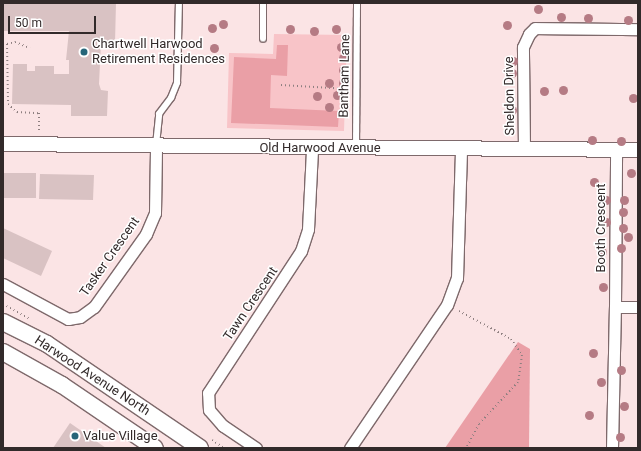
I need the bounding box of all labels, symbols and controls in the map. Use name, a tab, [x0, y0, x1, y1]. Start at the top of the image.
scale bar	[10, 8, 98, 34]
text: 50 m	[15, 16, 42, 30]
street label: Bantham Lane	[336, 34, 354, 118]
place label: Chartwell Harwood Retirement Residences	[92, 37, 225, 68]
marker: Chartwell Harwood Retirement Residences	[79, 47, 89, 57]
street label: Sheldon Drive	[502, 56, 518, 136]
street label: Old Harwood Avenue	[259, 140, 381, 156]
street label: Booth Crescent	[593, 183, 609, 273]
street label: Tasker Crescent	[77, 214, 143, 300]
street label: Tawn Crescent	[221, 264, 281, 344]
street label: Harwood Avenue North	[31, 333, 153, 419]
place label: Value Village	[83, 428, 158, 444]
marker: Value Village	[70, 431, 80, 441]

